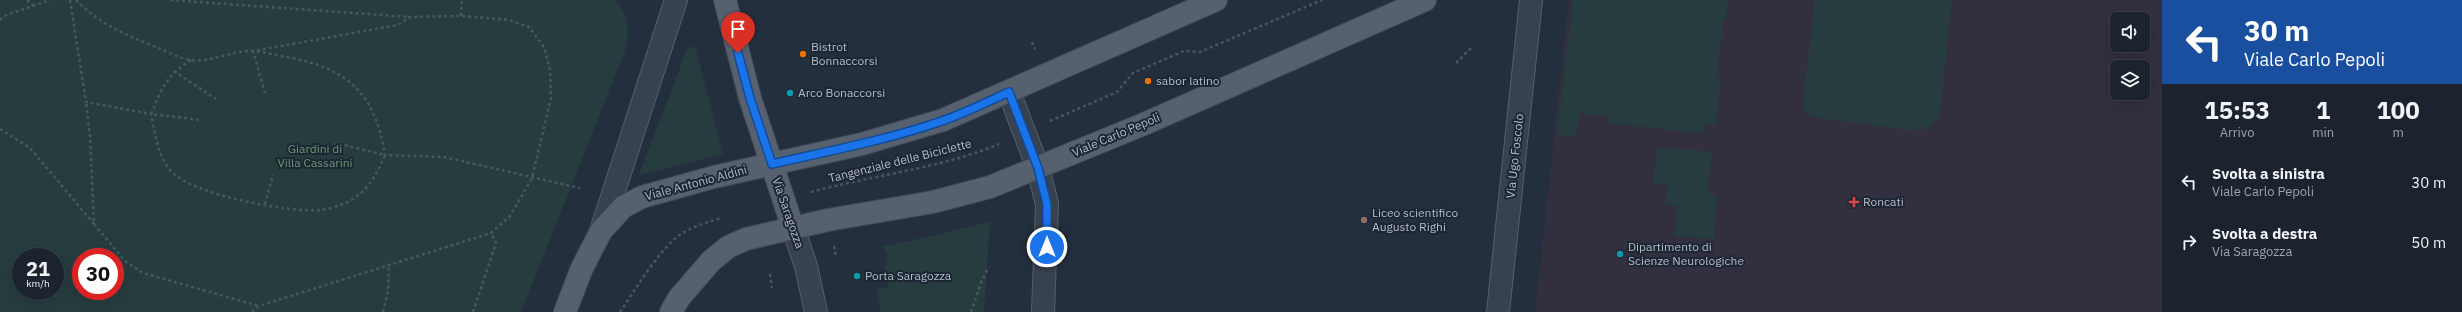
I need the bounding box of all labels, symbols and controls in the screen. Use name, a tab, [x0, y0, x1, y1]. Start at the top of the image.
pin	[721, 12, 755, 53]
map controls	[2110, 12, 2150, 100]
button: sound	[2110, 12, 2150, 52]
text: 30 m	[2244, 12, 2309, 49]
icon: left	[2178, 16, 2230, 68]
icon: arrive	[727, 18, 749, 40]
place label: Bistrot Bonnaccorsi	[811, 39, 878, 68]
text: Viale Carlo Pepoli	[2244, 48, 2385, 71]
marker: Bistrot Bonnaccorsi	[798, 49, 808, 59]
button: layers	[2110, 60, 2150, 100]
place label: sabor latino	[1156, 73, 1220, 88]
marker: sabor latino	[1143, 76, 1153, 86]
place label: Arco Bonaccorsi	[798, 85, 885, 100]
marker: Arco Bonaccorsi	[785, 88, 795, 98]
text: 15:53	[2204, 94, 2270, 126]
text: 1	[2316, 94, 2330, 126]
text: 100	[2376, 94, 2420, 126]
street label: Viale Carlo Pepoli	[1070, 109, 1162, 160]
street label: Via Ugo Foscolo	[1503, 113, 1526, 199]
text: Arrivo	[2220, 124, 2254, 141]
text: min	[2312, 124, 2334, 141]
text: m	[2392, 124, 2404, 141]
street label: Tangenziale delle Biciclette	[827, 135, 973, 186]
park label: Giardini di Villa Cassarini	[277, 141, 353, 170]
street label: Viale Antonio Aldini	[643, 162, 748, 203]
text: Svolta a sinistra	[2212, 164, 2325, 183]
icon: left	[2178, 171, 2200, 193]
text: 30 m	[2411, 173, 2446, 192]
street label: Via Saragozza	[769, 175, 808, 251]
text: Viale Carlo Pepoli	[2212, 183, 2314, 200]
place label: Roncati	[1863, 194, 1904, 209]
marker: Roncati	[1848, 196, 1860, 208]
place label: Liceo scientifico Augusto Righi	[1372, 205, 1458, 234]
marker: Liceo scientifico Augusto Righi	[1359, 215, 1369, 225]
text: Svolta a destra	[2212, 224, 2317, 243]
position arrow	[1026, 226, 1068, 268]
icon: right	[2178, 231, 2200, 253]
text: 50 m	[2411, 233, 2446, 252]
place label: Dipartimento di Scienze Neurologiche	[1628, 239, 1744, 268]
text: Via Saragozza	[2212, 243, 2292, 260]
speed limit sign: 30	[72, 248, 124, 300]
marker: Dipartimento di Scienze Neurologiche	[1615, 249, 1625, 259]
text: 21	[26, 255, 50, 282]
place label: Porta Saragozza	[865, 268, 952, 283]
marker: Porta Saragozza	[852, 271, 862, 281]
text: km/h	[26, 277, 50, 290]

